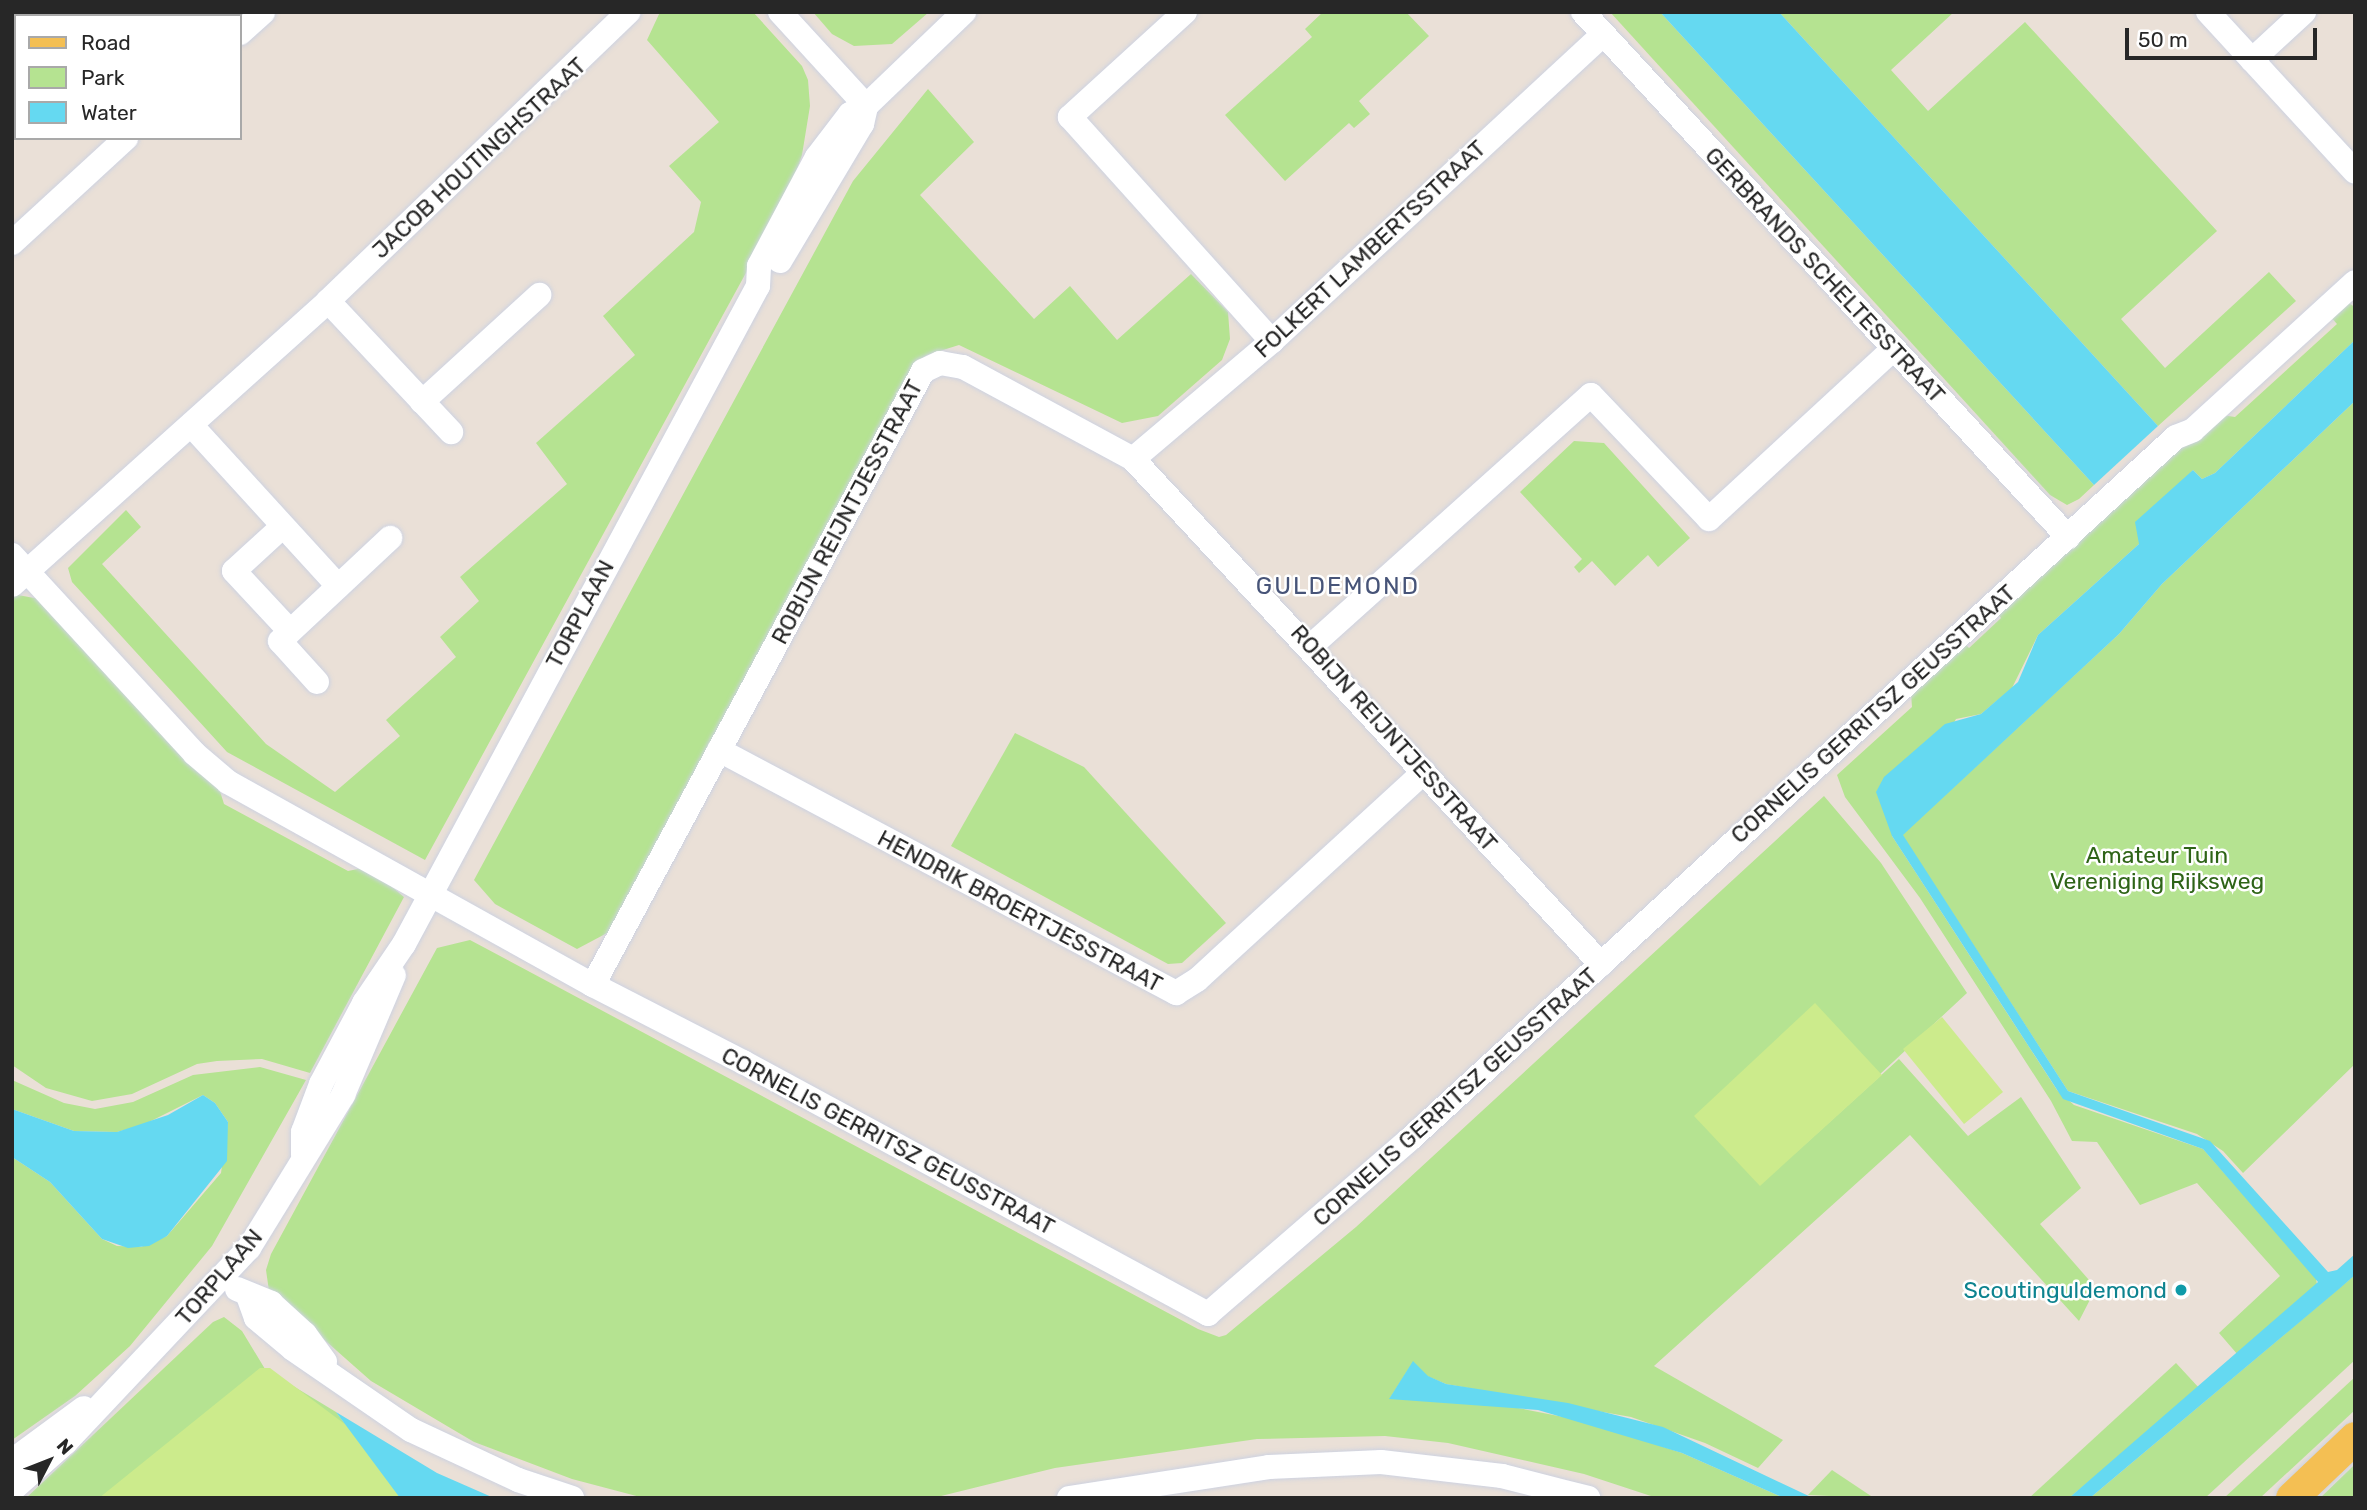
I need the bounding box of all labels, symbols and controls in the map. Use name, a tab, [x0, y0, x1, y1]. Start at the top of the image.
legend	[14, 14, 242, 140]
scale bar	[2129, 14, 2322, 58]
text: 50 m	[2138, 27, 2188, 52]
text: Road	[81, 30, 131, 55]
street label: JACOB HOUTINGHSTRAAT	[366, 52, 592, 264]
text: Park	[81, 65, 125, 90]
text: Water	[81, 100, 137, 125]
street label: FOLKERT LAMBERTSSTRAAT	[1248, 134, 1492, 364]
street label: GERBRANDS SCHELTESSTRAAT	[1699, 142, 1951, 408]
street label: ROBIJN REIJNTJESSTRAAT	[765, 375, 929, 649]
street label: TORPLAAN	[540, 555, 620, 673]
district label: GULDEMOND	[1257, 573, 1419, 601]
street label: CORNELIS GERRITSZ GEUSSTRAAT	[1725, 579, 2021, 849]
street label: ROBIJN REIJNTJESSTRAAT	[1285, 619, 1503, 857]
street label: HENDRIK BROERTJESSTRAAT	[873, 824, 1167, 998]
park label: Amateur Tuin Vereniging Rijksweg	[2050, 841, 2264, 895]
street label: CORNELIS GERRITSZ GEUSSTRAAT	[1307, 962, 1603, 1232]
street label: CORNELIS GERRITSZ GEUSSTRAAT	[717, 1041, 1059, 1241]
street label: TORPLAAN	[170, 1223, 268, 1331]
place label: Scoutinguldemond	[1963, 1276, 2167, 1304]
marker: Scoutinguldemond	[2173, 1282, 2189, 1298]
north arrow	[14, 1426, 84, 1496]
text: N	[52, 1434, 78, 1459]

